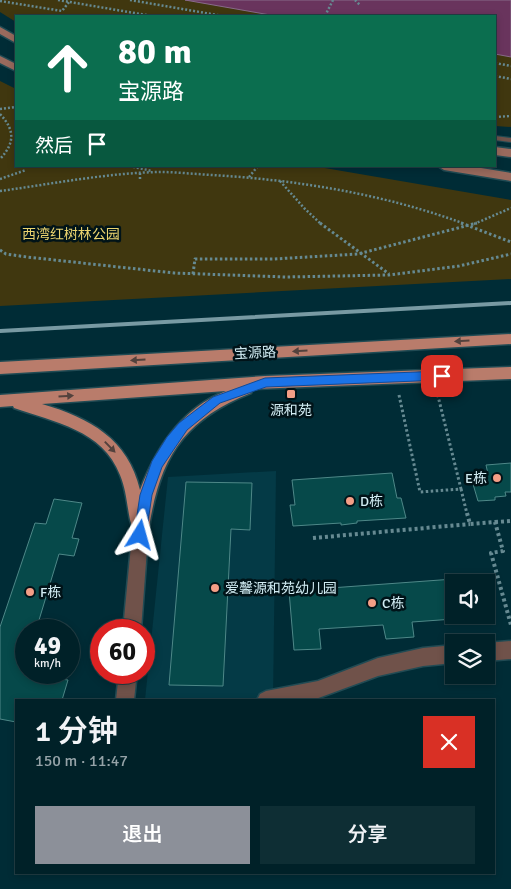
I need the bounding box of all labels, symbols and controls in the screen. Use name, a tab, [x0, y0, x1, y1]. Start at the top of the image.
text: 80 m	[118, 30, 192, 73]
icon: ahead	[35, 35, 100, 100]
text: 宝源路	[118, 78, 184, 105]
icon: arrive	[83, 130, 111, 158]
text: 然后	[35, 134, 73, 158]
park label: 西湾红树林公园	[22, 226, 120, 243]
one-way arrow	[454, 338, 470, 346]
street label: 宝源路	[234, 343, 276, 363]
one-way arrow	[292, 347, 308, 355]
pin	[421, 355, 463, 397]
one-way arrow	[130, 356, 146, 364]
icon: arrive	[428, 362, 456, 390]
marker: 源和苑	[285, 388, 297, 400]
one-way arrow	[58, 392, 74, 400]
place label: 源和苑	[270, 402, 312, 419]
one-way arrow	[104, 441, 116, 453]
place label: E栋	[465, 470, 487, 487]
marker: E栋	[491, 472, 503, 484]
place label: D栋	[360, 493, 383, 510]
marker: D栋	[344, 495, 356, 507]
position arrow	[113, 508, 165, 560]
map controls	[445, 574, 495, 684]
button: sound	[445, 574, 495, 624]
place label: 爱馨源和苑幼儿园	[225, 580, 337, 597]
marker: 爱馨源和苑幼儿园	[209, 582, 221, 594]
place label: F栋	[40, 584, 61, 601]
marker: F栋	[24, 586, 36, 598]
place label: C栋	[382, 595, 404, 612]
marker: C栋	[366, 597, 378, 609]
speed limit sign: 60	[90, 619, 155, 684]
text: 49	[34, 630, 61, 661]
button: layers	[445, 634, 495, 684]
text: km/h	[34, 656, 61, 671]
text: 1 分钟	[35, 713, 118, 750]
button: close	[423, 716, 475, 768]
text: 150 m · 11:47	[35, 751, 128, 771]
button: 退出	[35, 806, 250, 864]
button: 分享	[260, 806, 475, 864]

